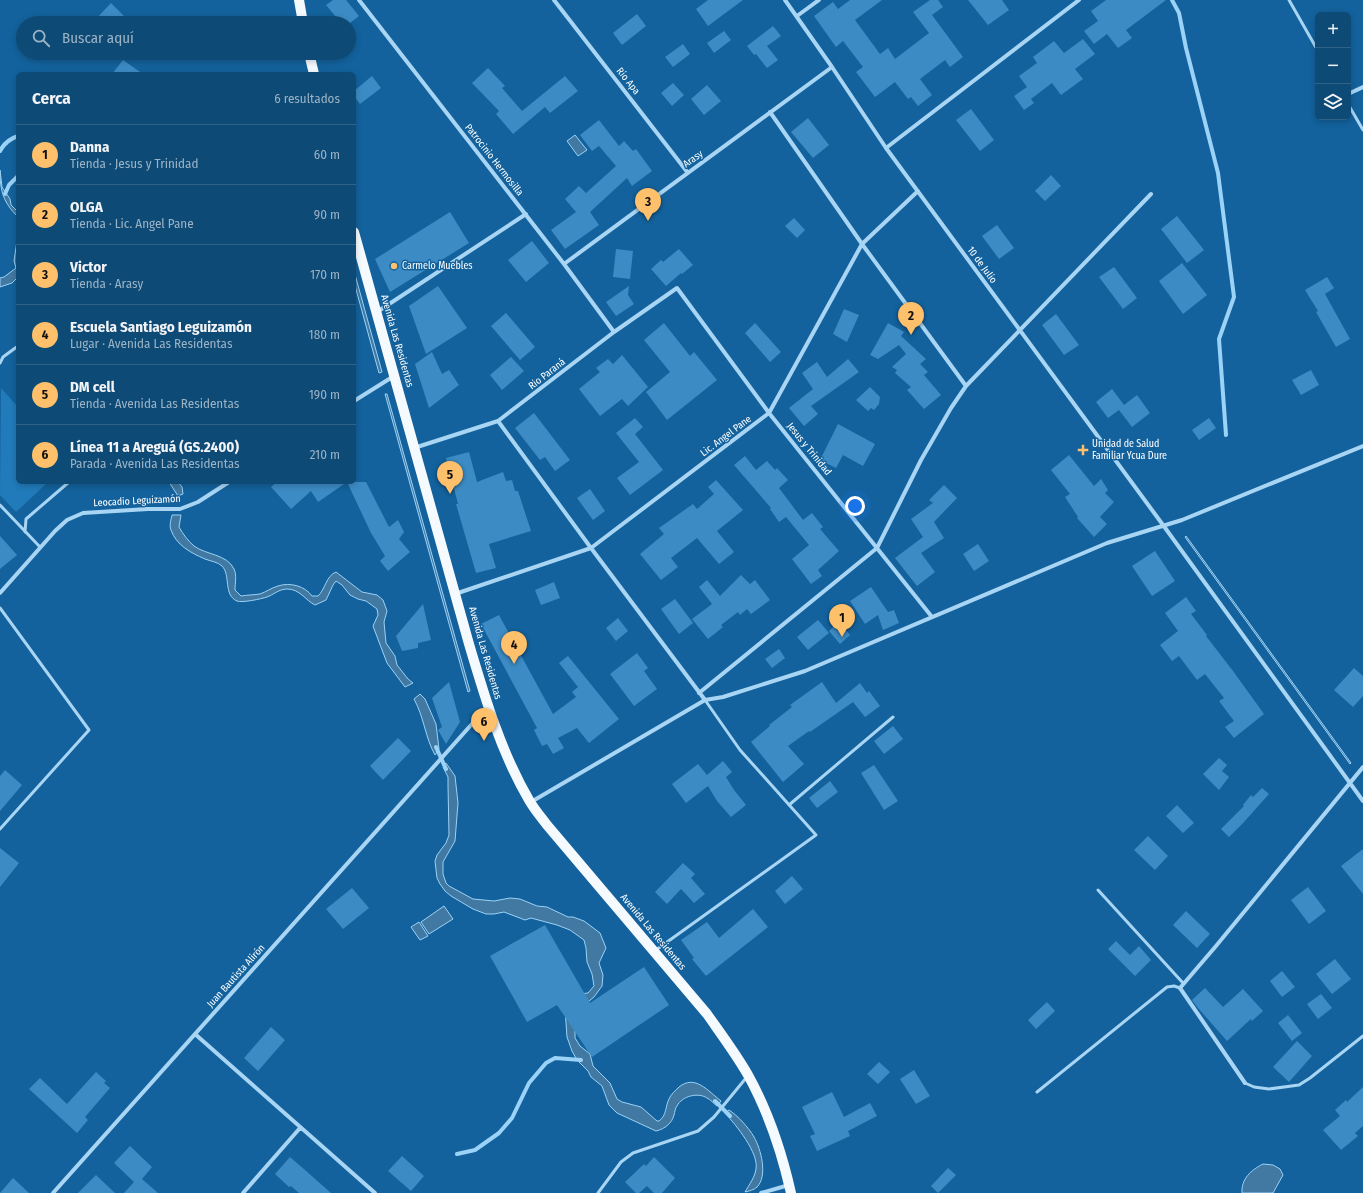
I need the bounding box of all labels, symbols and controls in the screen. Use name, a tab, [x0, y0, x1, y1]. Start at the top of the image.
map controls	[1315, 12, 1351, 120]
button: +	[1315, 12, 1351, 48]
search box	[16, 16, 356, 60]
icon: search	[30, 27, 52, 49]
text: Buscar aquí	[62, 29, 134, 47]
button: −	[1315, 48, 1351, 84]
street label: Rio Apa	[614, 65, 642, 97]
button: layers	[1315, 84, 1351, 120]
text: Cerca	[32, 88, 71, 109]
text: 6 resultados	[274, 91, 340, 106]
street label: Patrocinio Hermosilla	[462, 122, 526, 198]
text: Danna	[70, 138, 109, 156]
text: 1	[42, 147, 48, 162]
text: 60 m	[314, 147, 340, 162]
street label: Arasy	[681, 147, 706, 170]
text: Tienda · Jesus y Trinidad	[70, 156, 198, 171]
pin: 3	[635, 188, 661, 221]
text: OLGA	[70, 198, 103, 216]
text: 2	[42, 207, 48, 222]
text: 90 m	[314, 207, 340, 222]
text: Tienda · Lic. Angel Pane	[70, 216, 194, 231]
street label: 10 de Julio	[965, 244, 999, 286]
text: Victor	[70, 258, 107, 276]
place label: Carmelo Muebles	[402, 260, 473, 272]
marker: Carmelo Muebles	[389, 261, 399, 271]
text: 3	[42, 267, 48, 282]
text: 170 m	[310, 267, 340, 282]
text: Tienda · Arasy	[70, 276, 143, 291]
street label: Avenida Las Residentas	[378, 293, 416, 389]
pin: 2	[898, 302, 924, 335]
text: Escuela Santiago Leguizamón	[70, 318, 252, 336]
text: 4	[42, 327, 48, 342]
text: 180 m	[309, 327, 340, 342]
text: Lugar · Avenida Las Residentas	[70, 336, 232, 351]
street label: Rio Paraná	[526, 356, 568, 392]
text: DM cell	[70, 378, 115, 396]
text: 5	[42, 387, 48, 402]
text: 190 m	[309, 387, 340, 402]
text: Tienda · Avenida Las Residentas	[70, 396, 239, 411]
street label: Lic. Angel Pane	[698, 413, 754, 459]
street label: Jesus y Trinidad	[784, 420, 834, 478]
text: Línea 11 a Areguá (GS.2400)	[70, 438, 239, 456]
place label: Unidad de Salud Familiar Ycua Dure	[1092, 438, 1167, 462]
marker: Unidad de Salud Familiar Ycua Dure	[1077, 444, 1089, 456]
text: 6	[42, 447, 48, 462]
text: 210 m	[310, 447, 340, 462]
text: Parada · Avenida Las Residentas	[70, 456, 240, 471]
pin: 5	[437, 461, 463, 494]
street label: Leocadio Leguizamón	[93, 493, 181, 509]
your location	[845, 496, 865, 516]
pin: 1	[829, 604, 855, 637]
street label: Avenida Las Residentas	[466, 605, 504, 701]
pin: 4	[501, 631, 527, 664]
pin: 6	[471, 708, 497, 741]
street label: Avenida Las Residentas	[618, 891, 688, 973]
street label: Juan Bautista Alirón	[205, 942, 267, 1010]

